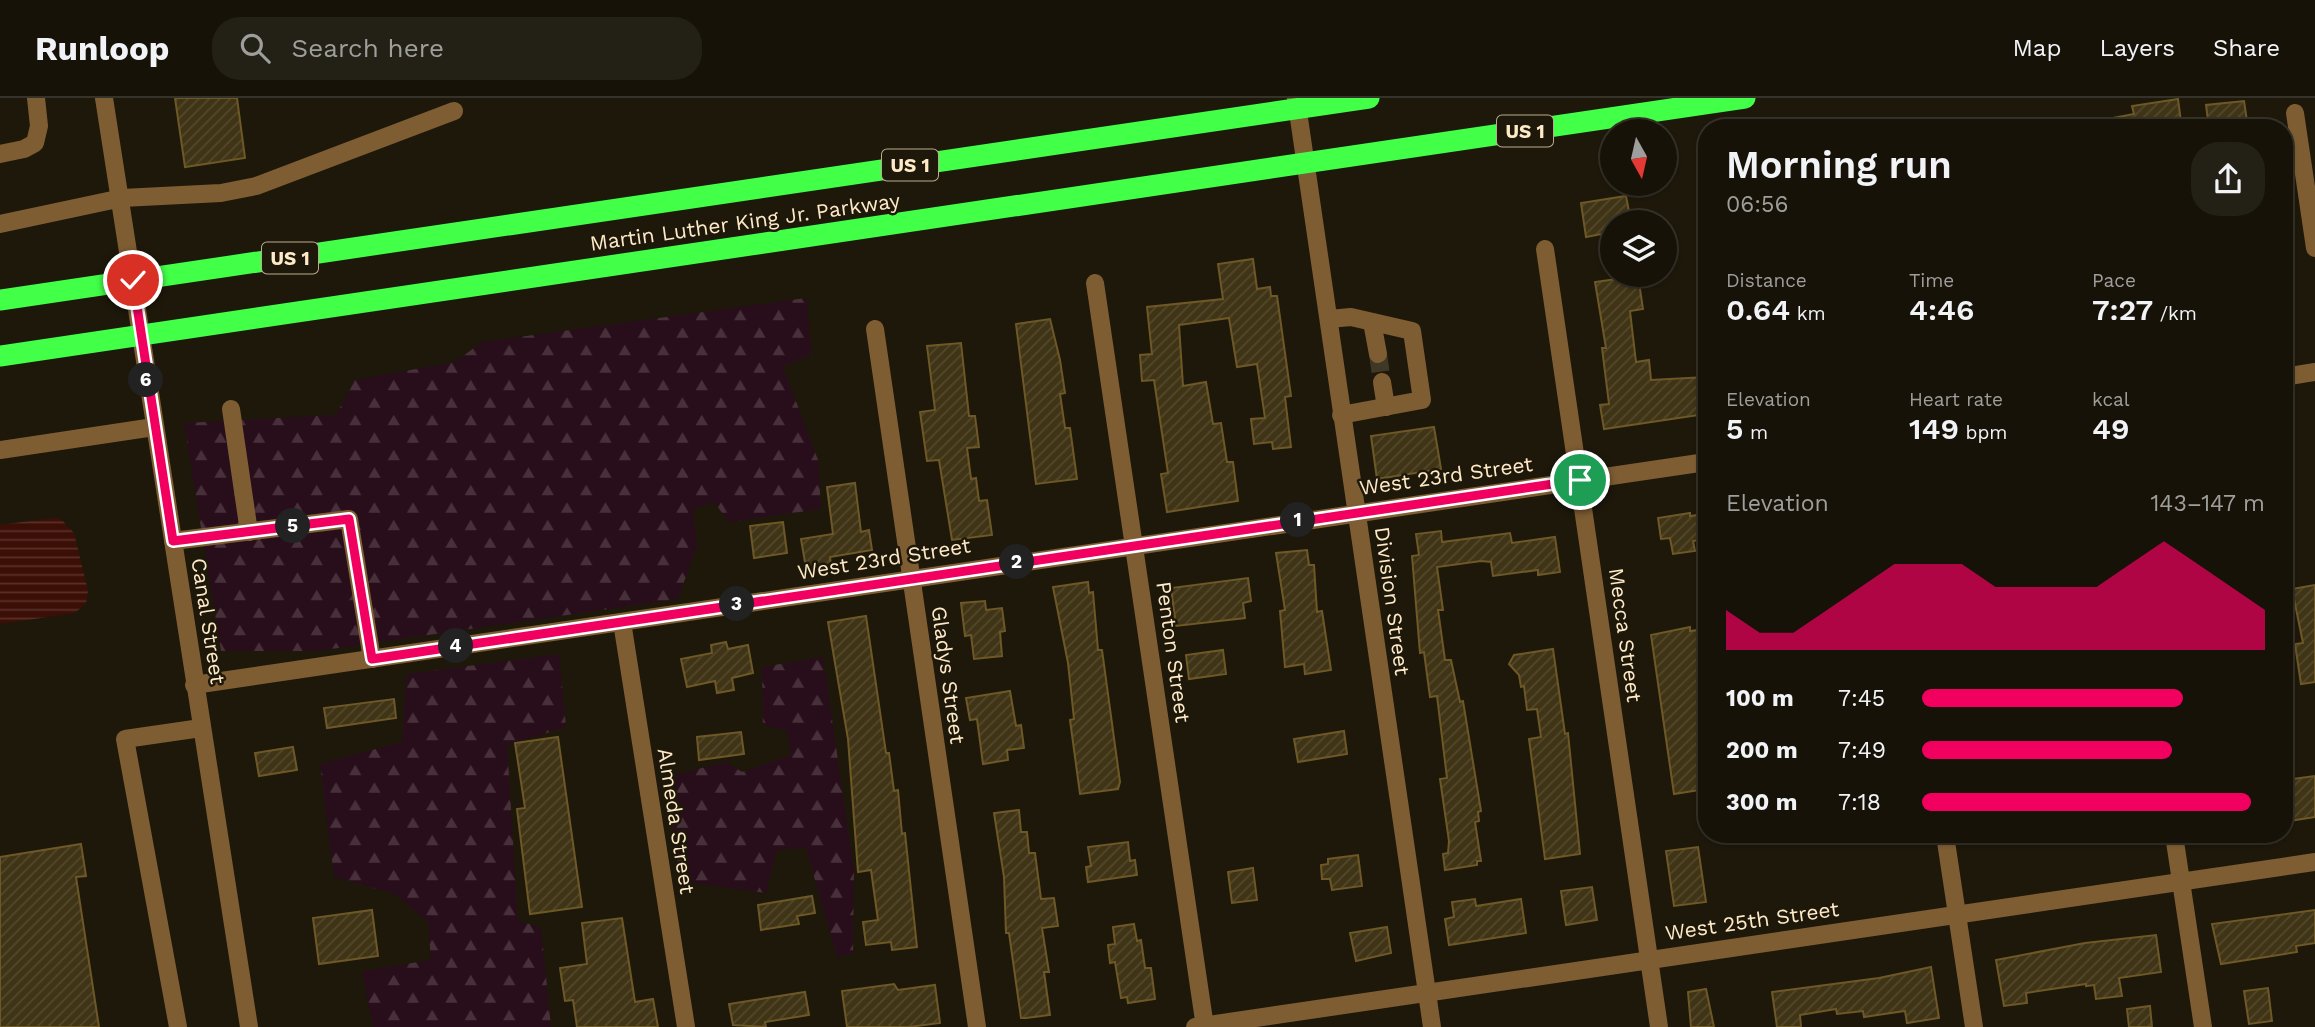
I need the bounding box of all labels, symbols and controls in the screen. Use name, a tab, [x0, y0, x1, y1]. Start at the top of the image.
search box	[212, 17, 702, 80]
text: Runloop	[35, 29, 170, 68]
icon: search	[236, 29, 274, 67]
text: Search here	[292, 33, 444, 63]
text: Map	[2013, 34, 2061, 62]
text: Layers	[2099, 34, 2175, 62]
text: Share	[2213, 34, 2280, 62]
road number: US 1	[1497, 116, 1553, 146]
north arrow	[1600, 119, 1676, 196]
map controls	[1600, 119, 1677, 287]
button: share	[2191, 142, 2265, 216]
text: Morning run	[1726, 143, 1952, 187]
road number: US 1	[882, 150, 938, 180]
street label: Martin Luther King Jr. Parkway	[588, 187, 902, 256]
text: 06:56	[1726, 191, 1788, 218]
button: layers	[1600, 210, 1677, 287]
road number: US 1	[262, 242, 318, 274]
pin	[103, 250, 163, 310]
icon: check	[114, 261, 152, 299]
text: Distance	[1726, 269, 1807, 292]
text: Time	[1909, 269, 1954, 292]
text: Pace	[2092, 269, 2136, 292]
text: 0.64	[1726, 292, 1790, 327]
text: 4:46	[1909, 292, 1974, 327]
text: 7:27	[2092, 292, 2153, 327]
text: km	[1790, 302, 1826, 325]
text: /km	[2153, 302, 2197, 325]
pin: 6	[128, 362, 164, 398]
text: 6	[140, 368, 151, 391]
text: Elevation	[1726, 388, 1811, 411]
text: Heart rate	[1909, 388, 2003, 411]
text: kcal	[2092, 388, 2130, 411]
text: 5	[1726, 411, 1743, 446]
text: 149	[1909, 411, 1959, 446]
text: 49	[2092, 411, 2130, 446]
text: m	[1743, 421, 1768, 444]
text: bpm	[1959, 421, 2007, 444]
pin	[1550, 450, 1610, 510]
street label: West 23rd Street	[1358, 451, 1534, 500]
icon: arrive	[1561, 461, 1599, 499]
text: Elevation	[1726, 490, 1829, 517]
text: 143–147 m	[2150, 490, 2265, 517]
pin: 1	[1280, 502, 1316, 538]
pin: 5	[276, 508, 310, 544]
text: 1	[1293, 508, 1302, 531]
text: 5	[287, 514, 298, 537]
street label: Division Street	[1370, 525, 1415, 677]
street label: West 23rd Street	[796, 532, 972, 585]
pin: 2	[1000, 545, 1034, 580]
text: 2	[1011, 550, 1022, 573]
street label: Canal Street	[186, 556, 231, 686]
street label: Mecca Street	[1604, 566, 1647, 704]
street label: Penton Street	[1151, 580, 1196, 724]
pin: 3	[720, 587, 754, 622]
text: 3	[731, 592, 742, 615]
street label: Gladys Street	[926, 605, 971, 746]
pin: 4	[438, 628, 474, 664]
text: 4	[449, 634, 462, 657]
text: 100 m	[1726, 685, 1794, 712]
text: 7:45	[1838, 685, 1885, 712]
text: 200 m	[1726, 737, 1798, 764]
text: 7:49	[1838, 737, 1886, 764]
street label: Almeda Street	[653, 746, 700, 896]
text: 300 m	[1726, 789, 1797, 816]
text: 7:18	[1838, 789, 1881, 816]
street label: West 25th Street	[1663, 896, 1841, 945]

